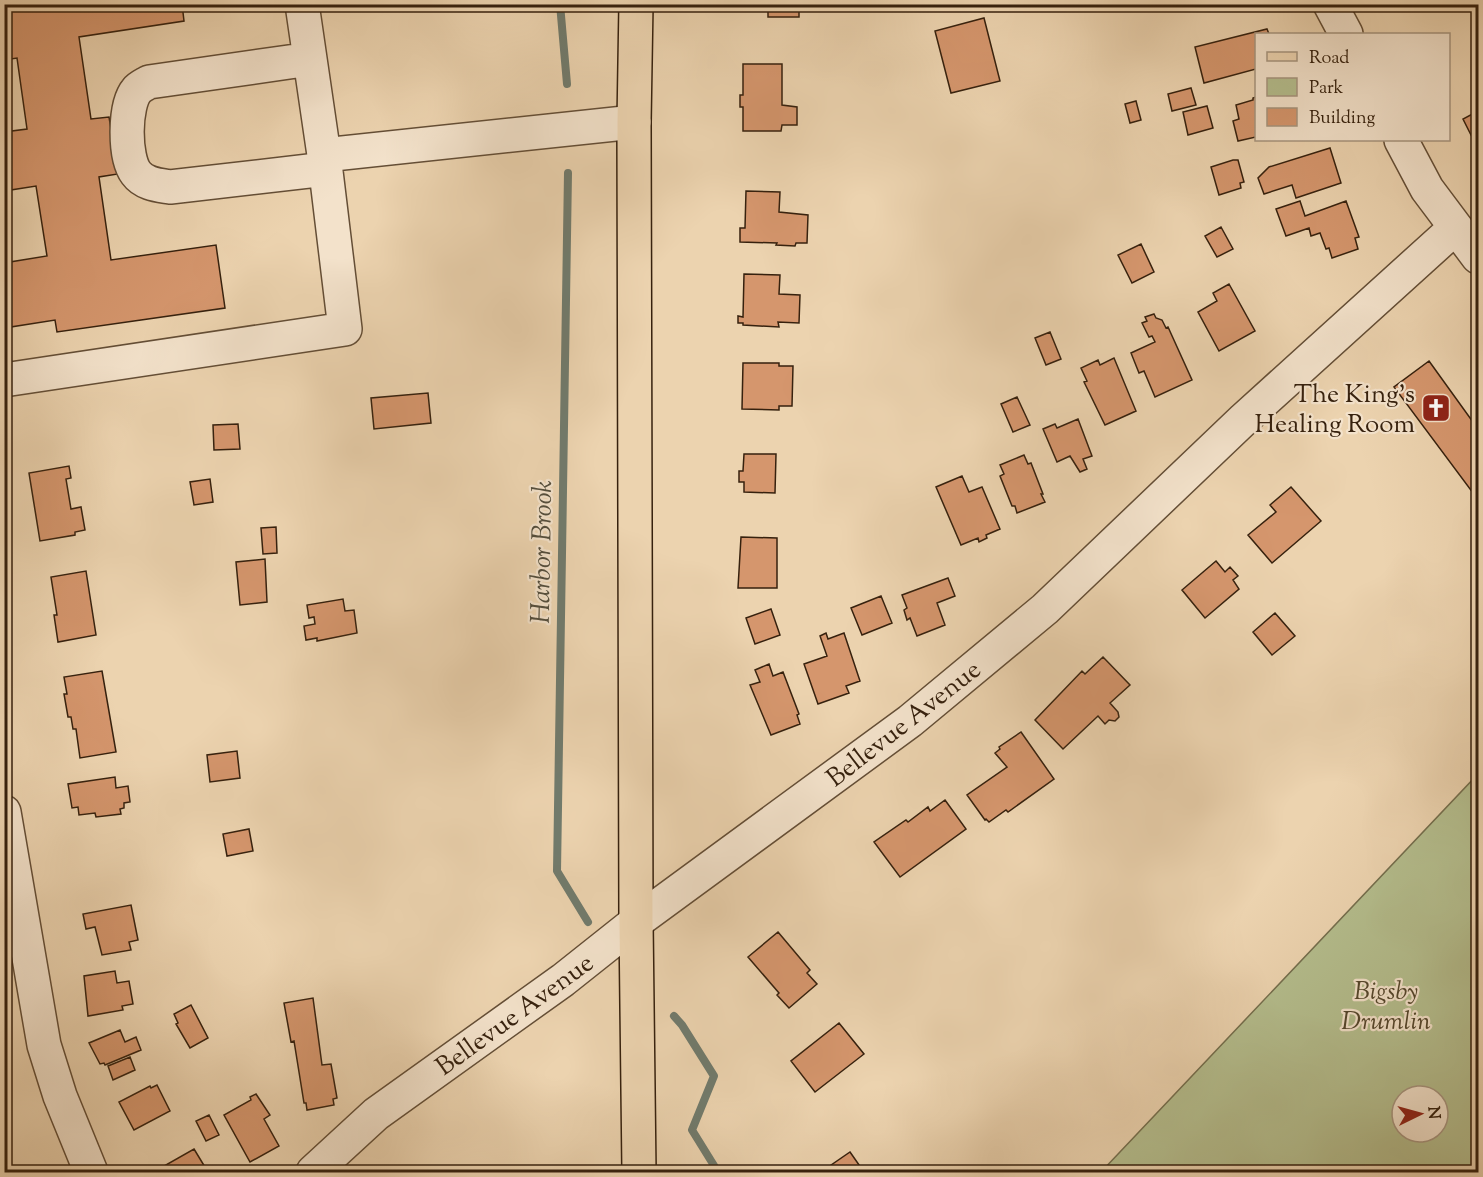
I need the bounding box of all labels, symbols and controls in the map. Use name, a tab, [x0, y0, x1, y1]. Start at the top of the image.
legend	[1255, 33, 1450, 141]
text: Road	[1309, 46, 1349, 72]
text: Park	[1309, 76, 1344, 102]
text: Building	[1309, 106, 1375, 132]
place label: The King's Healing Room	[1255, 377, 1415, 444]
church icon: The King's Healing Room	[1420, 392, 1452, 424]
water label: Harbor Brook	[523, 480, 564, 624]
street label: Bellevue Avenue	[819, 653, 990, 797]
street label: Bellevue Avenue	[429, 946, 602, 1086]
park label: Bigsby Drumlin	[1341, 974, 1431, 1041]
north arrow	[1390, 1084, 1450, 1144]
text: N	[1420, 1106, 1444, 1120]

